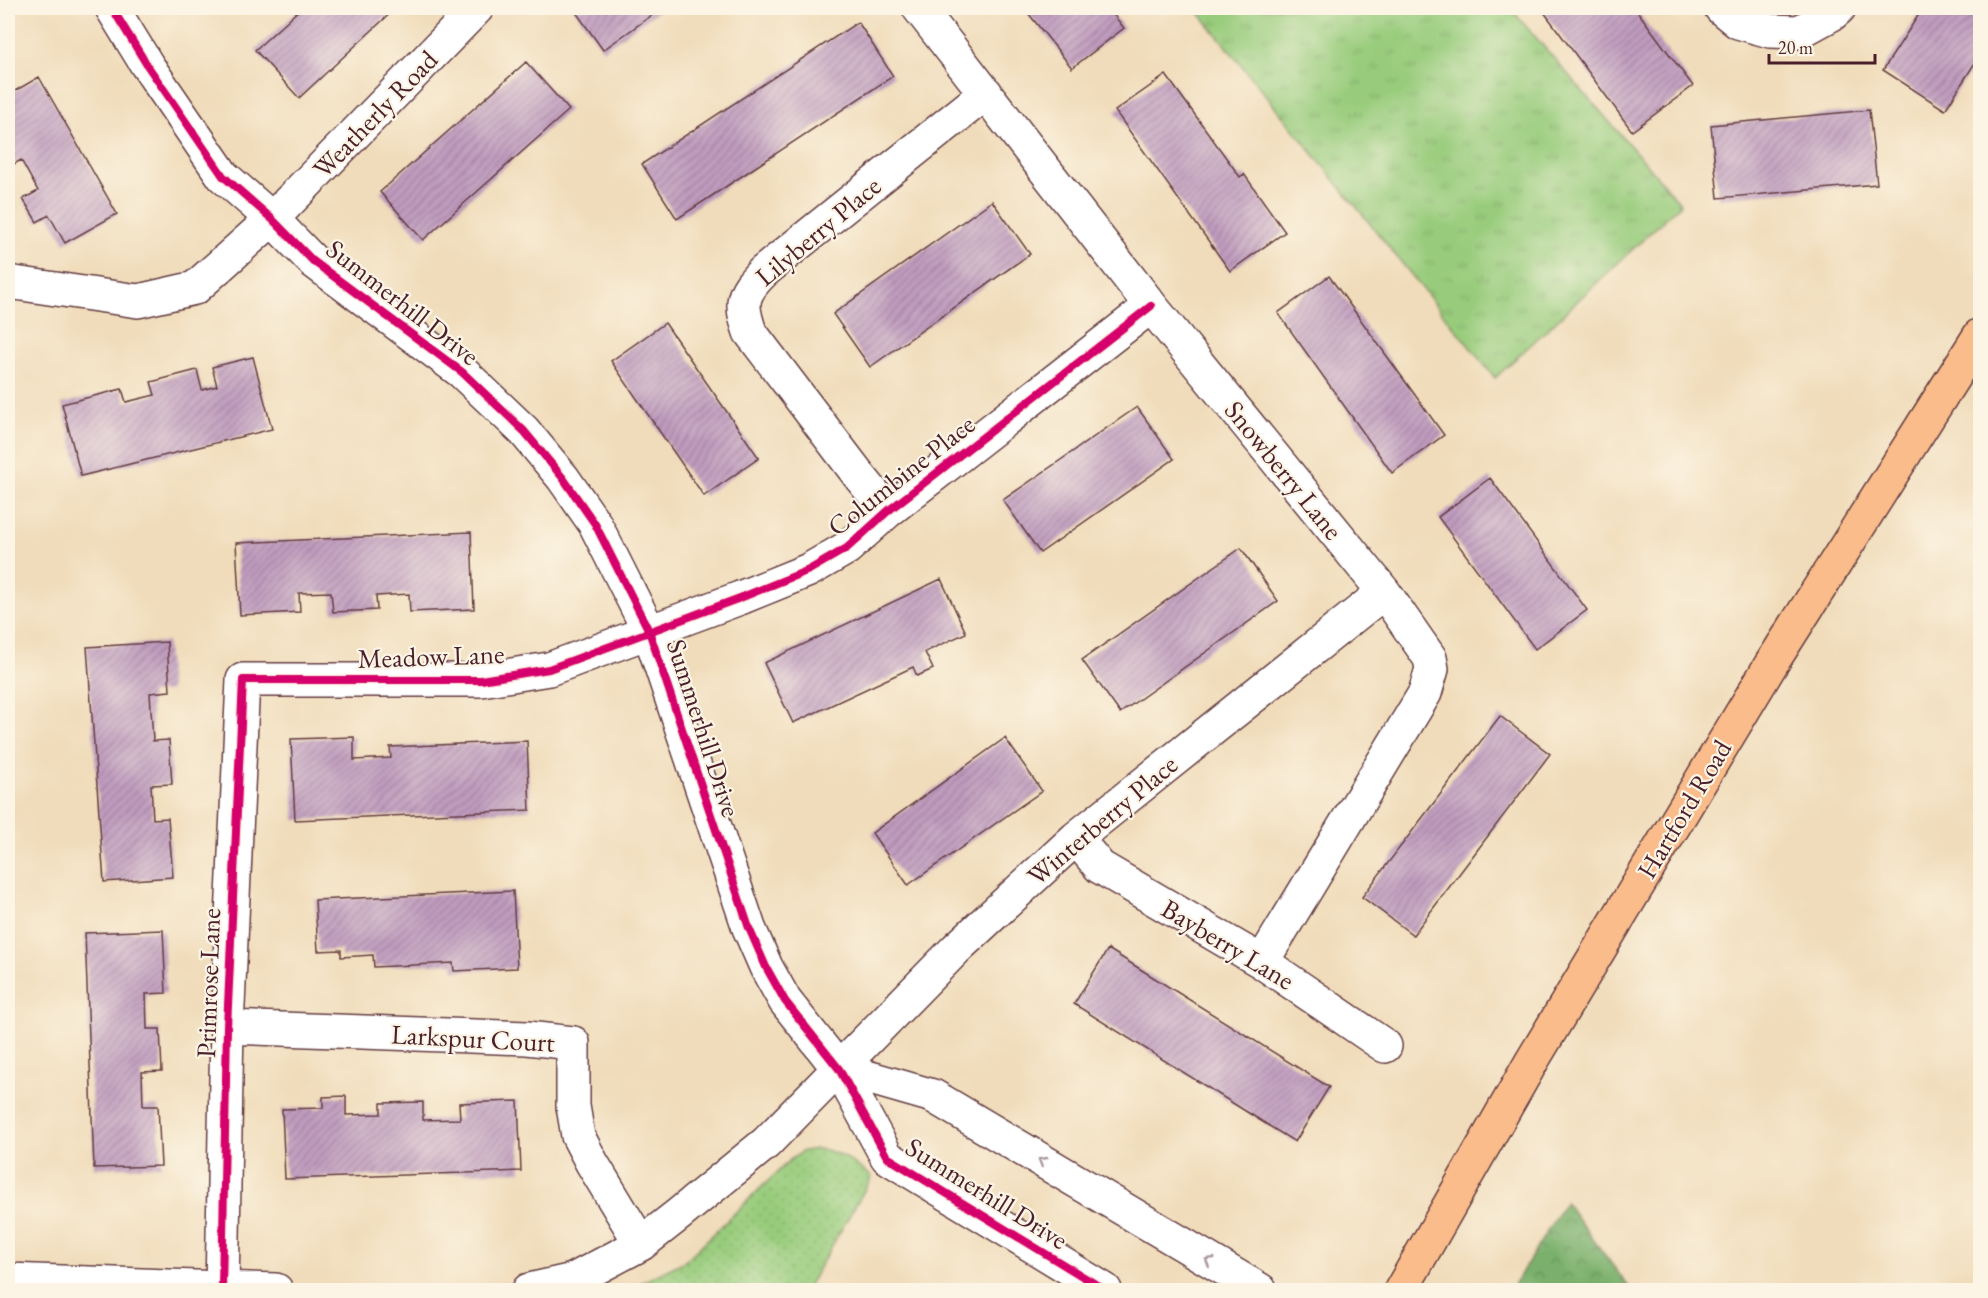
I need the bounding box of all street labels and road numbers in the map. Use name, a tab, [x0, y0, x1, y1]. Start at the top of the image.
street label: Weatherly Road	[305, 42, 445, 186]
street label: Lilyberry Place	[748, 168, 888, 294]
street label: Summerhill Drive	[319, 231, 487, 373]
street label: Snowberry Lane	[1217, 393, 1351, 547]
street label: Columbine Place	[820, 407, 982, 543]
street label: Summerhill Drive	[659, 635, 749, 821]
street label: Meadow Lane	[357, 636, 505, 676]
street label: Hartford Road	[1629, 733, 1739, 885]
street label: Winterberry Place	[1020, 747, 1184, 893]
street label: Bayberry Lane	[1155, 891, 1301, 997]
street label: Primrose Lane	[188, 907, 228, 1059]
street label: Larkspur Court	[390, 1016, 556, 1060]
street label: Summerhill Drive	[899, 1129, 1075, 1257]

